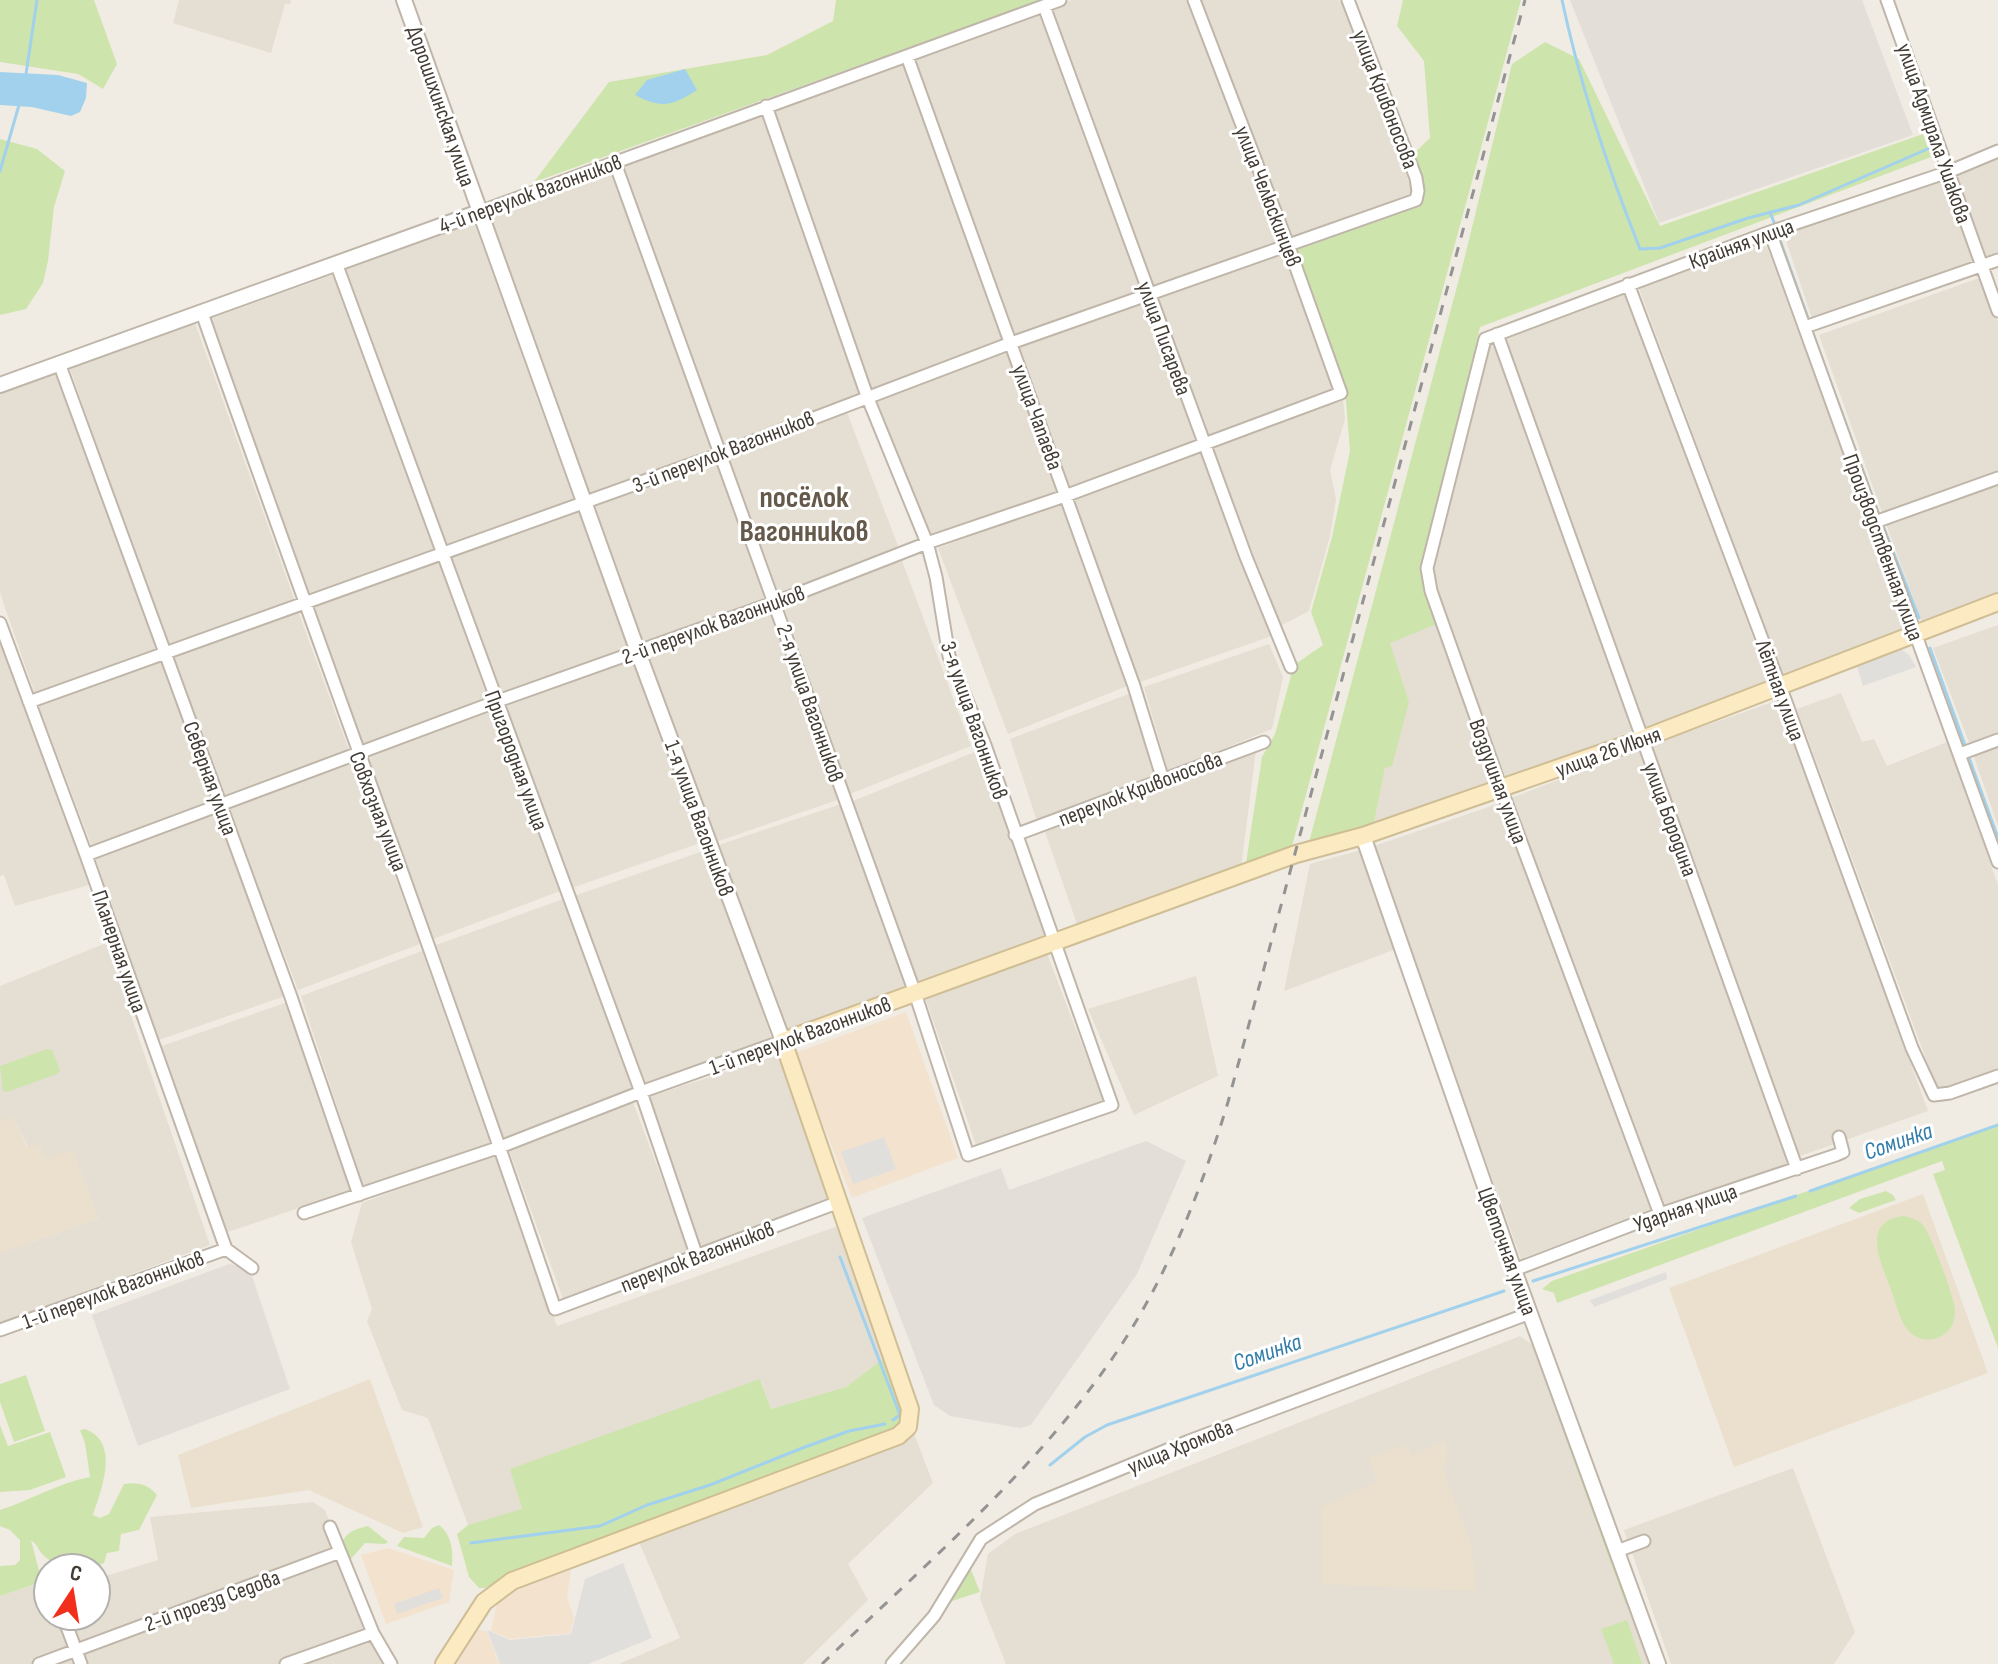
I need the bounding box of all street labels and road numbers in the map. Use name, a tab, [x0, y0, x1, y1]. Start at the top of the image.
street label: Дорошихинская улица	[400, 23, 481, 190]
street label: улица Кривоносова	[1346, 26, 1423, 173]
street label: улица Адмирала Ушакова	[1890, 40, 1977, 227]
street label: улица Челюскинцев	[1228, 122, 1307, 271]
street label: 4-й переулок Вагонников	[435, 149, 626, 240]
street label: Крайняя улица	[1685, 213, 1798, 276]
street label: улица Писарева	[1130, 278, 1197, 399]
street label: улица Чапаева	[1005, 361, 1068, 474]
street label: 3-й переулок Вагонников	[629, 405, 818, 500]
street label: Производственная улица	[1836, 451, 1929, 644]
street label: 2-й переулок Вагонников	[618, 580, 809, 671]
street label: 2-я улица Вагонников	[770, 621, 849, 786]
street label: Лётная улица	[1749, 635, 1810, 745]
street label: 3-я улица Вагонников	[934, 638, 1013, 803]
street label: Пригородная улица	[478, 687, 553, 834]
street label: Воздушная улица	[1462, 715, 1533, 848]
street label: Северная улица	[177, 718, 243, 839]
street label: улица 26 Июня	[1552, 721, 1665, 784]
street label: 1-я улица Вагонников	[658, 737, 739, 900]
street label: переулок Кривоносова	[1055, 746, 1226, 833]
street label: Совхозная улица	[342, 748, 413, 875]
street label: улица Бородина	[1636, 759, 1703, 880]
street label: Планерная улица	[85, 887, 152, 1016]
street label: 1-й переулок Вагонников	[706, 991, 895, 1082]
street label: Ударная улица	[1630, 1178, 1741, 1239]
street label: Цветочная улица	[1471, 1184, 1542, 1319]
street label: переулок Вагонников	[617, 1216, 778, 1299]
street label: 1-й переулок Вагонников	[19, 1245, 208, 1336]
street label: улица Хромова	[1124, 1414, 1237, 1481]
street label: 2-й проезд Седова	[141, 1564, 284, 1638]

